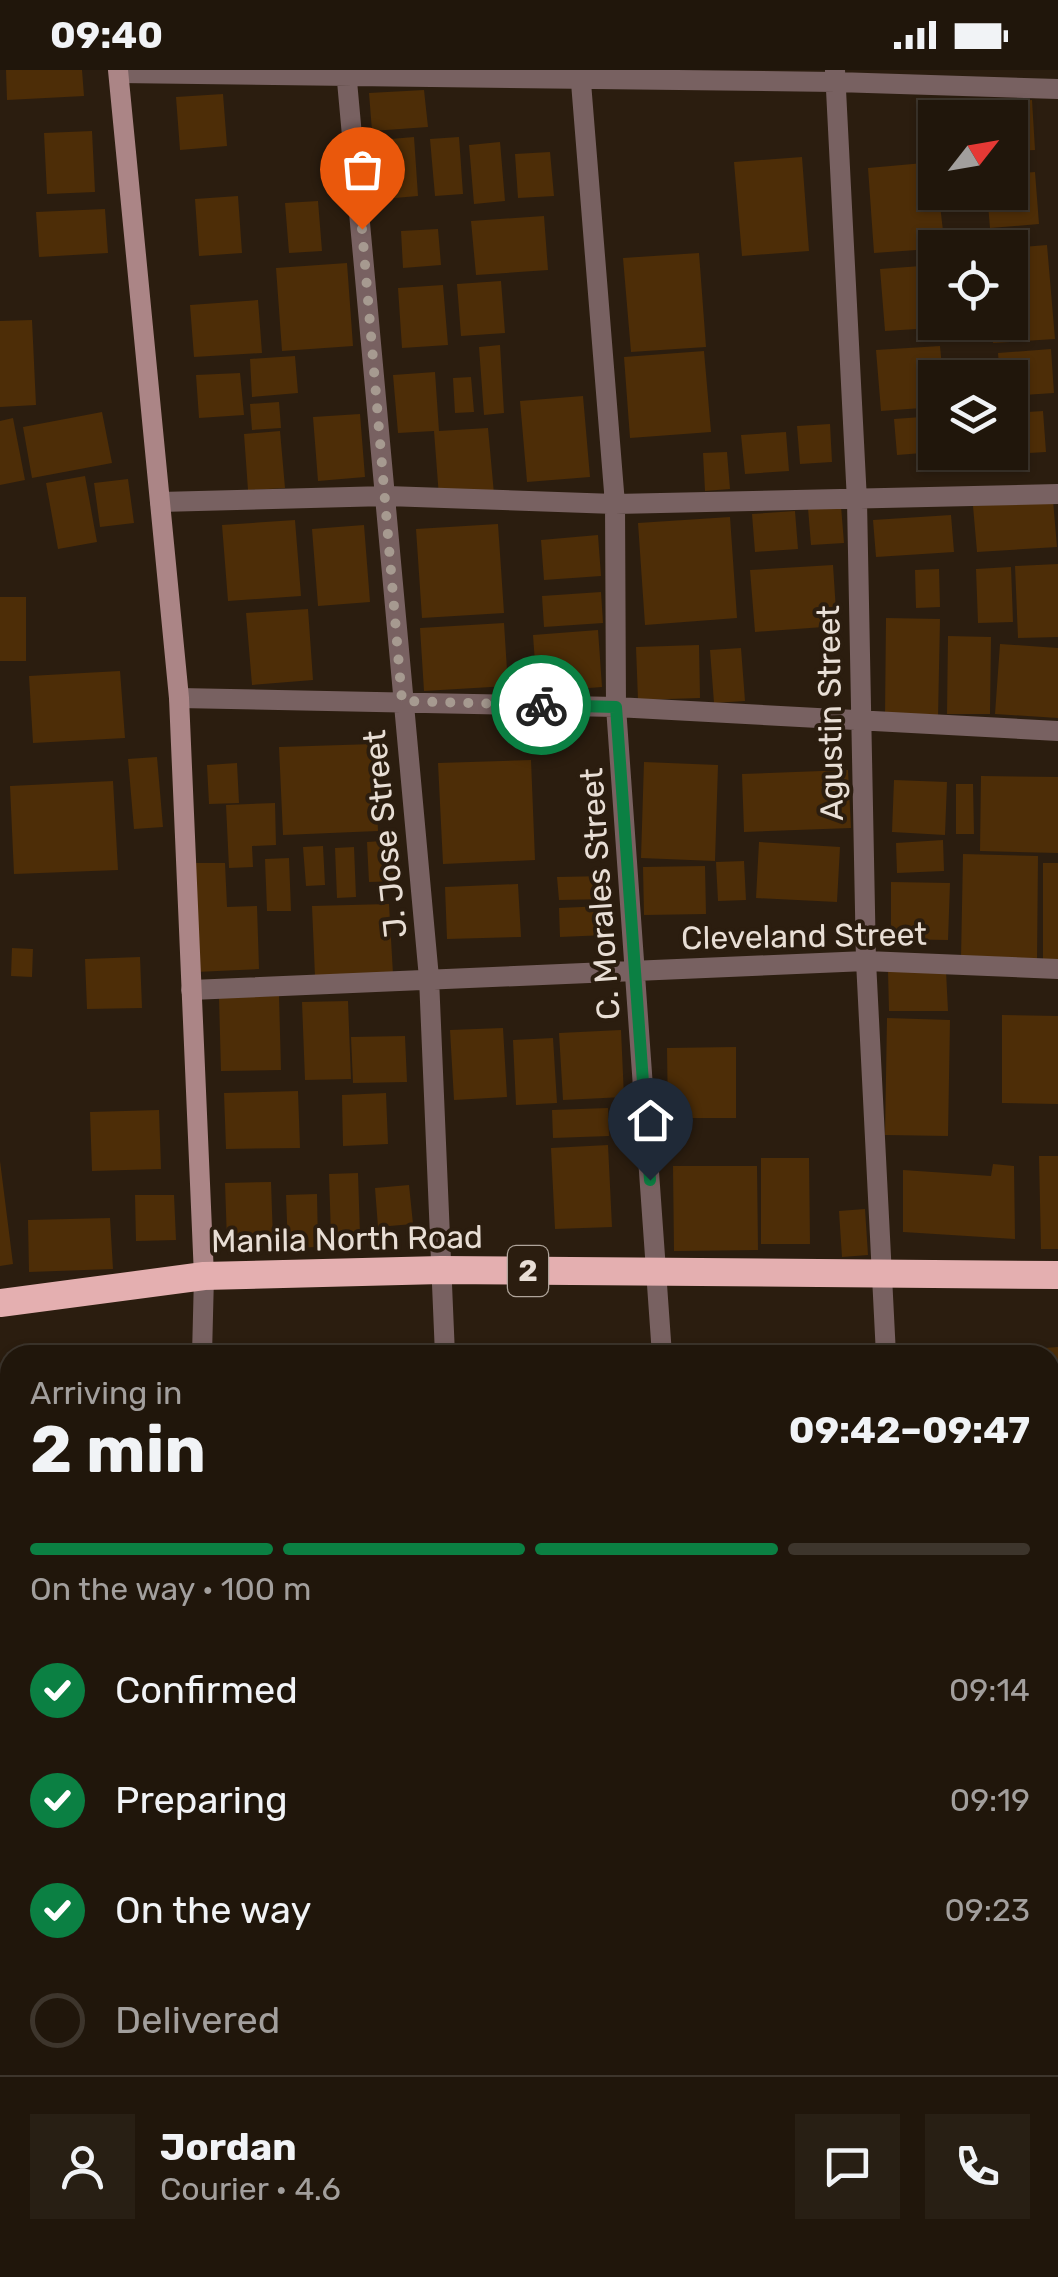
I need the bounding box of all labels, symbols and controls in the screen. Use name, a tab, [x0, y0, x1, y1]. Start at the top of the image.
text: 09:40	[50, 12, 163, 58]
north arrow	[918, 100, 1028, 210]
map controls	[918, 100, 1028, 470]
pin	[320, 127, 405, 230]
icon: bag	[335, 142, 390, 197]
button: locate	[918, 230, 1028, 340]
button: layers	[918, 360, 1028, 470]
street label: Agustin Street	[809, 605, 851, 821]
courier	[491, 655, 591, 755]
icon: bike	[514, 678, 569, 733]
street label: J. Jose Street	[355, 728, 415, 940]
street label: C. Morales Street	[572, 767, 628, 1021]
street label: Cleveland Street	[681, 915, 927, 957]
pin	[608, 1078, 693, 1181]
icon: home	[623, 1093, 678, 1148]
street label: Manila North Road	[211, 1218, 483, 1260]
road number: 2	[508, 1246, 548, 1296]
text: Arriving in	[30, 1374, 182, 1412]
text: 09:42–09:47	[789, 1407, 1030, 1453]
text: 2 min	[30, 1411, 206, 1488]
text: On the way · 100 m	[30, 1570, 311, 1608]
icon: check	[30, 1663, 85, 1718]
text: Confirmed	[115, 1667, 298, 1713]
text: 09:14	[949, 1671, 1030, 1709]
icon: check	[30, 1773, 85, 1828]
text: Preparing	[115, 1777, 288, 1823]
text: 09:19	[950, 1781, 1030, 1819]
icon: check	[30, 1883, 85, 1938]
text: On the way	[115, 1887, 311, 1933]
text: 09:23	[944, 1891, 1030, 1929]
text: Delivered	[115, 1997, 280, 2043]
button: person	[30, 2114, 135, 2219]
button: chat	[795, 2114, 900, 2219]
button: phone	[925, 2114, 1030, 2219]
text: Jordan	[160, 2124, 297, 2170]
text: Courier · 4.6	[160, 2170, 341, 2208]

